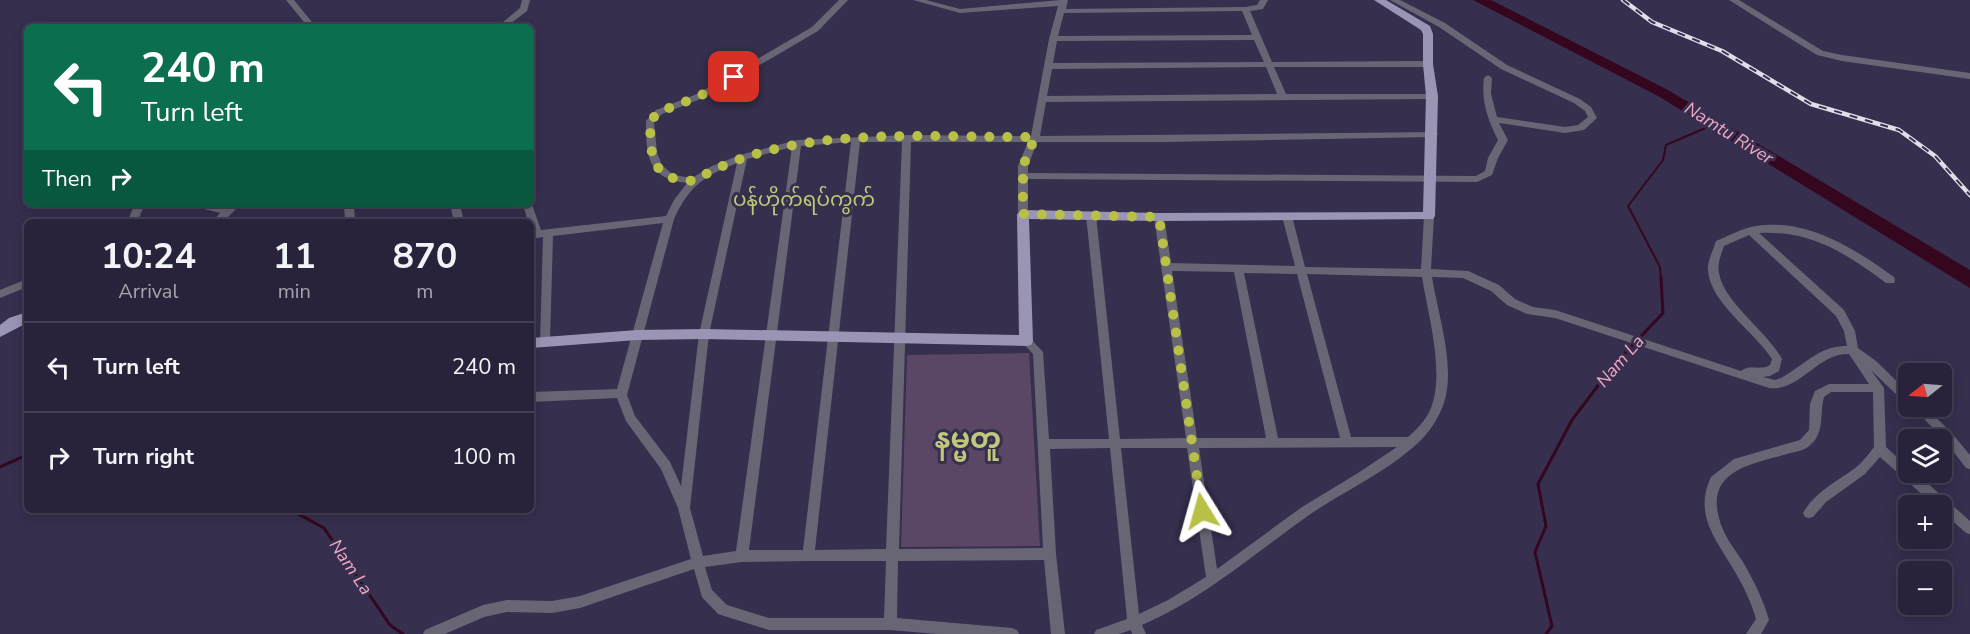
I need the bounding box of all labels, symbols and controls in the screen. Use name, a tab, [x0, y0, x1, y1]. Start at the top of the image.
text: 240 m	[141, 40, 265, 97]
icon: left	[42, 48, 120, 126]
pin	[708, 51, 759, 102]
icon: arrive	[717, 60, 750, 93]
text: Turn left	[141, 94, 242, 131]
water label: Namtu River	[1680, 96, 1779, 170]
icon: right	[104, 162, 137, 195]
text: Then	[42, 164, 92, 194]
district label: ပန်ဟိုက်ရပ်ကွက်	[733, 185, 875, 216]
text: 10:24	[101, 232, 196, 281]
text: 11	[273, 232, 316, 281]
text: 870	[393, 232, 457, 281]
text: Arrival	[118, 278, 178, 305]
text: min	[278, 278, 311, 305]
text: m	[416, 278, 433, 305]
water label: Nam La	[1591, 330, 1649, 392]
icon: left	[42, 351, 75, 384]
text: Turn left	[93, 352, 180, 382]
text: 240 m	[452, 352, 516, 382]
north arrow	[1898, 363, 1952, 417]
map controls	[1898, 363, 1952, 615]
district label: နမ္မတူ	[935, 420, 1001, 462]
button: layers	[1898, 429, 1952, 483]
icon: right	[42, 441, 75, 474]
text: Turn right	[93, 442, 194, 472]
text: 100 m	[452, 442, 516, 472]
position arrow	[1170, 479, 1234, 543]
button: +	[1898, 495, 1952, 549]
water label: Nam La	[324, 535, 378, 599]
button: −	[1898, 561, 1952, 615]

